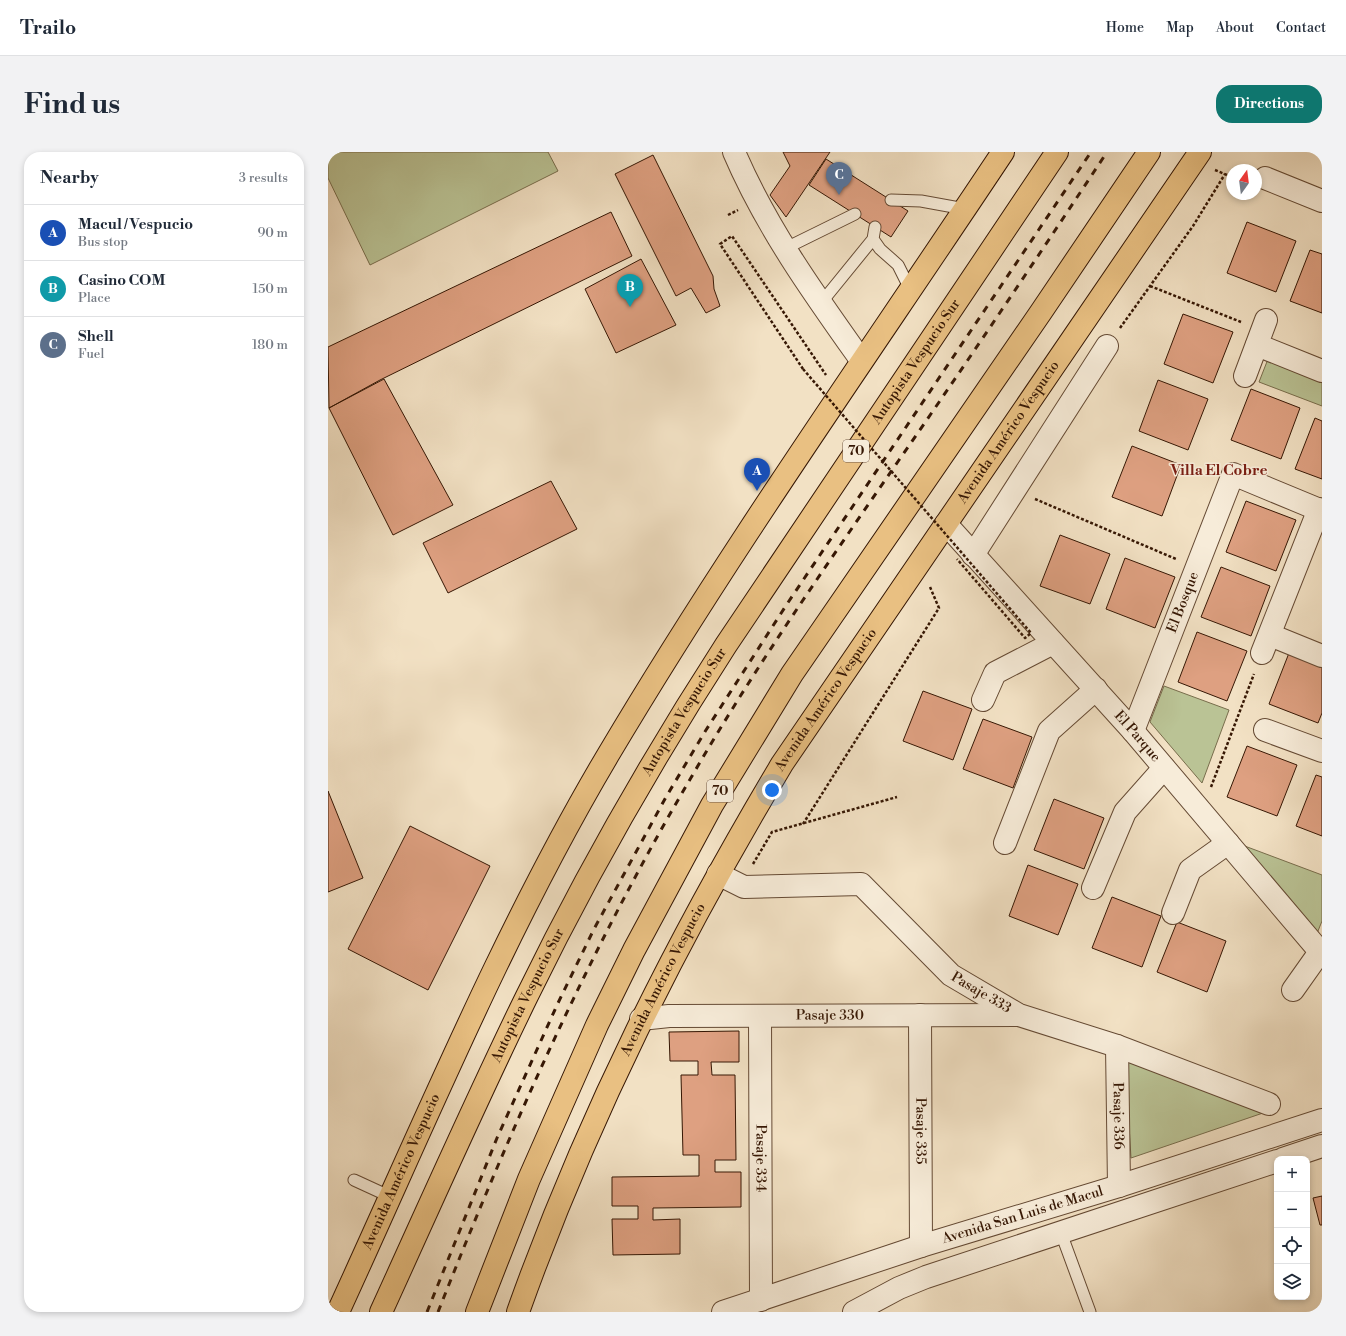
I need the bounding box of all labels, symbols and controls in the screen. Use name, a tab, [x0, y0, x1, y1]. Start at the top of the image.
text: Trailo	[20, 16, 76, 40]
text: Home	[1106, 19, 1144, 37]
text: Map	[1166, 19, 1194, 37]
text: About	[1216, 19, 1254, 37]
text: Contact	[1276, 19, 1326, 37]
button: Directions	[1216, 85, 1322, 123]
text: Find us	[24, 87, 120, 122]
pin: C	[826, 162, 852, 195]
north arrow	[1226, 164, 1262, 200]
text: Nearby	[40, 167, 99, 189]
text: 3 results	[239, 170, 288, 186]
text: Macul / Vespucio	[78, 215, 193, 234]
text: A	[48, 225, 58, 241]
text: 90 m	[257, 225, 288, 241]
text: Bus stop	[78, 234, 128, 250]
text: Casino COM	[78, 271, 165, 290]
pin: B	[617, 274, 643, 307]
text: B	[48, 281, 58, 297]
text: 150 m	[253, 281, 288, 297]
text: Place	[78, 290, 110, 306]
street label: Autopista Vespucio Sur	[867, 296, 965, 429]
text: Shell	[78, 327, 114, 346]
text: C	[48, 337, 58, 353]
text: 180 m	[252, 337, 288, 353]
text: Fuel	[78, 346, 104, 362]
street label: Avenida Américo Vespucio	[953, 357, 1064, 508]
road number: 70	[843, 440, 869, 462]
pin: A	[744, 458, 770, 491]
district label: Villa El Cobre	[1170, 461, 1267, 480]
street label: El Bosque	[1163, 569, 1203, 636]
street label: Avenida Américo Vespucio	[770, 625, 881, 775]
street label: Autopista Vespucio Sur	[638, 645, 731, 780]
street label: El Parque	[1110, 707, 1165, 766]
road number: 70	[707, 780, 733, 802]
your location	[762, 780, 782, 800]
street label: Avenida Américo Vespucio	[616, 900, 710, 1060]
street label: Autopista Vespucio Sur	[487, 925, 568, 1066]
street label: Pasaje 333	[948, 968, 1015, 1018]
street label: Pasaje 330	[796, 1006, 864, 1025]
street label: Pasaje 336	[1109, 1082, 1127, 1150]
street label: Avenida Américo Vespucio	[358, 1091, 444, 1253]
street label: Pasaje 335	[911, 1098, 930, 1165]
street label: Pasaje 334	[751, 1124, 770, 1192]
map controls	[1274, 1156, 1310, 1300]
button: +	[1274, 1156, 1310, 1192]
street label: Avenida San Luis de Macul	[939, 1182, 1106, 1248]
button: −	[1274, 1192, 1310, 1228]
button: locate	[1274, 1228, 1310, 1264]
button: layers	[1274, 1264, 1310, 1300]

